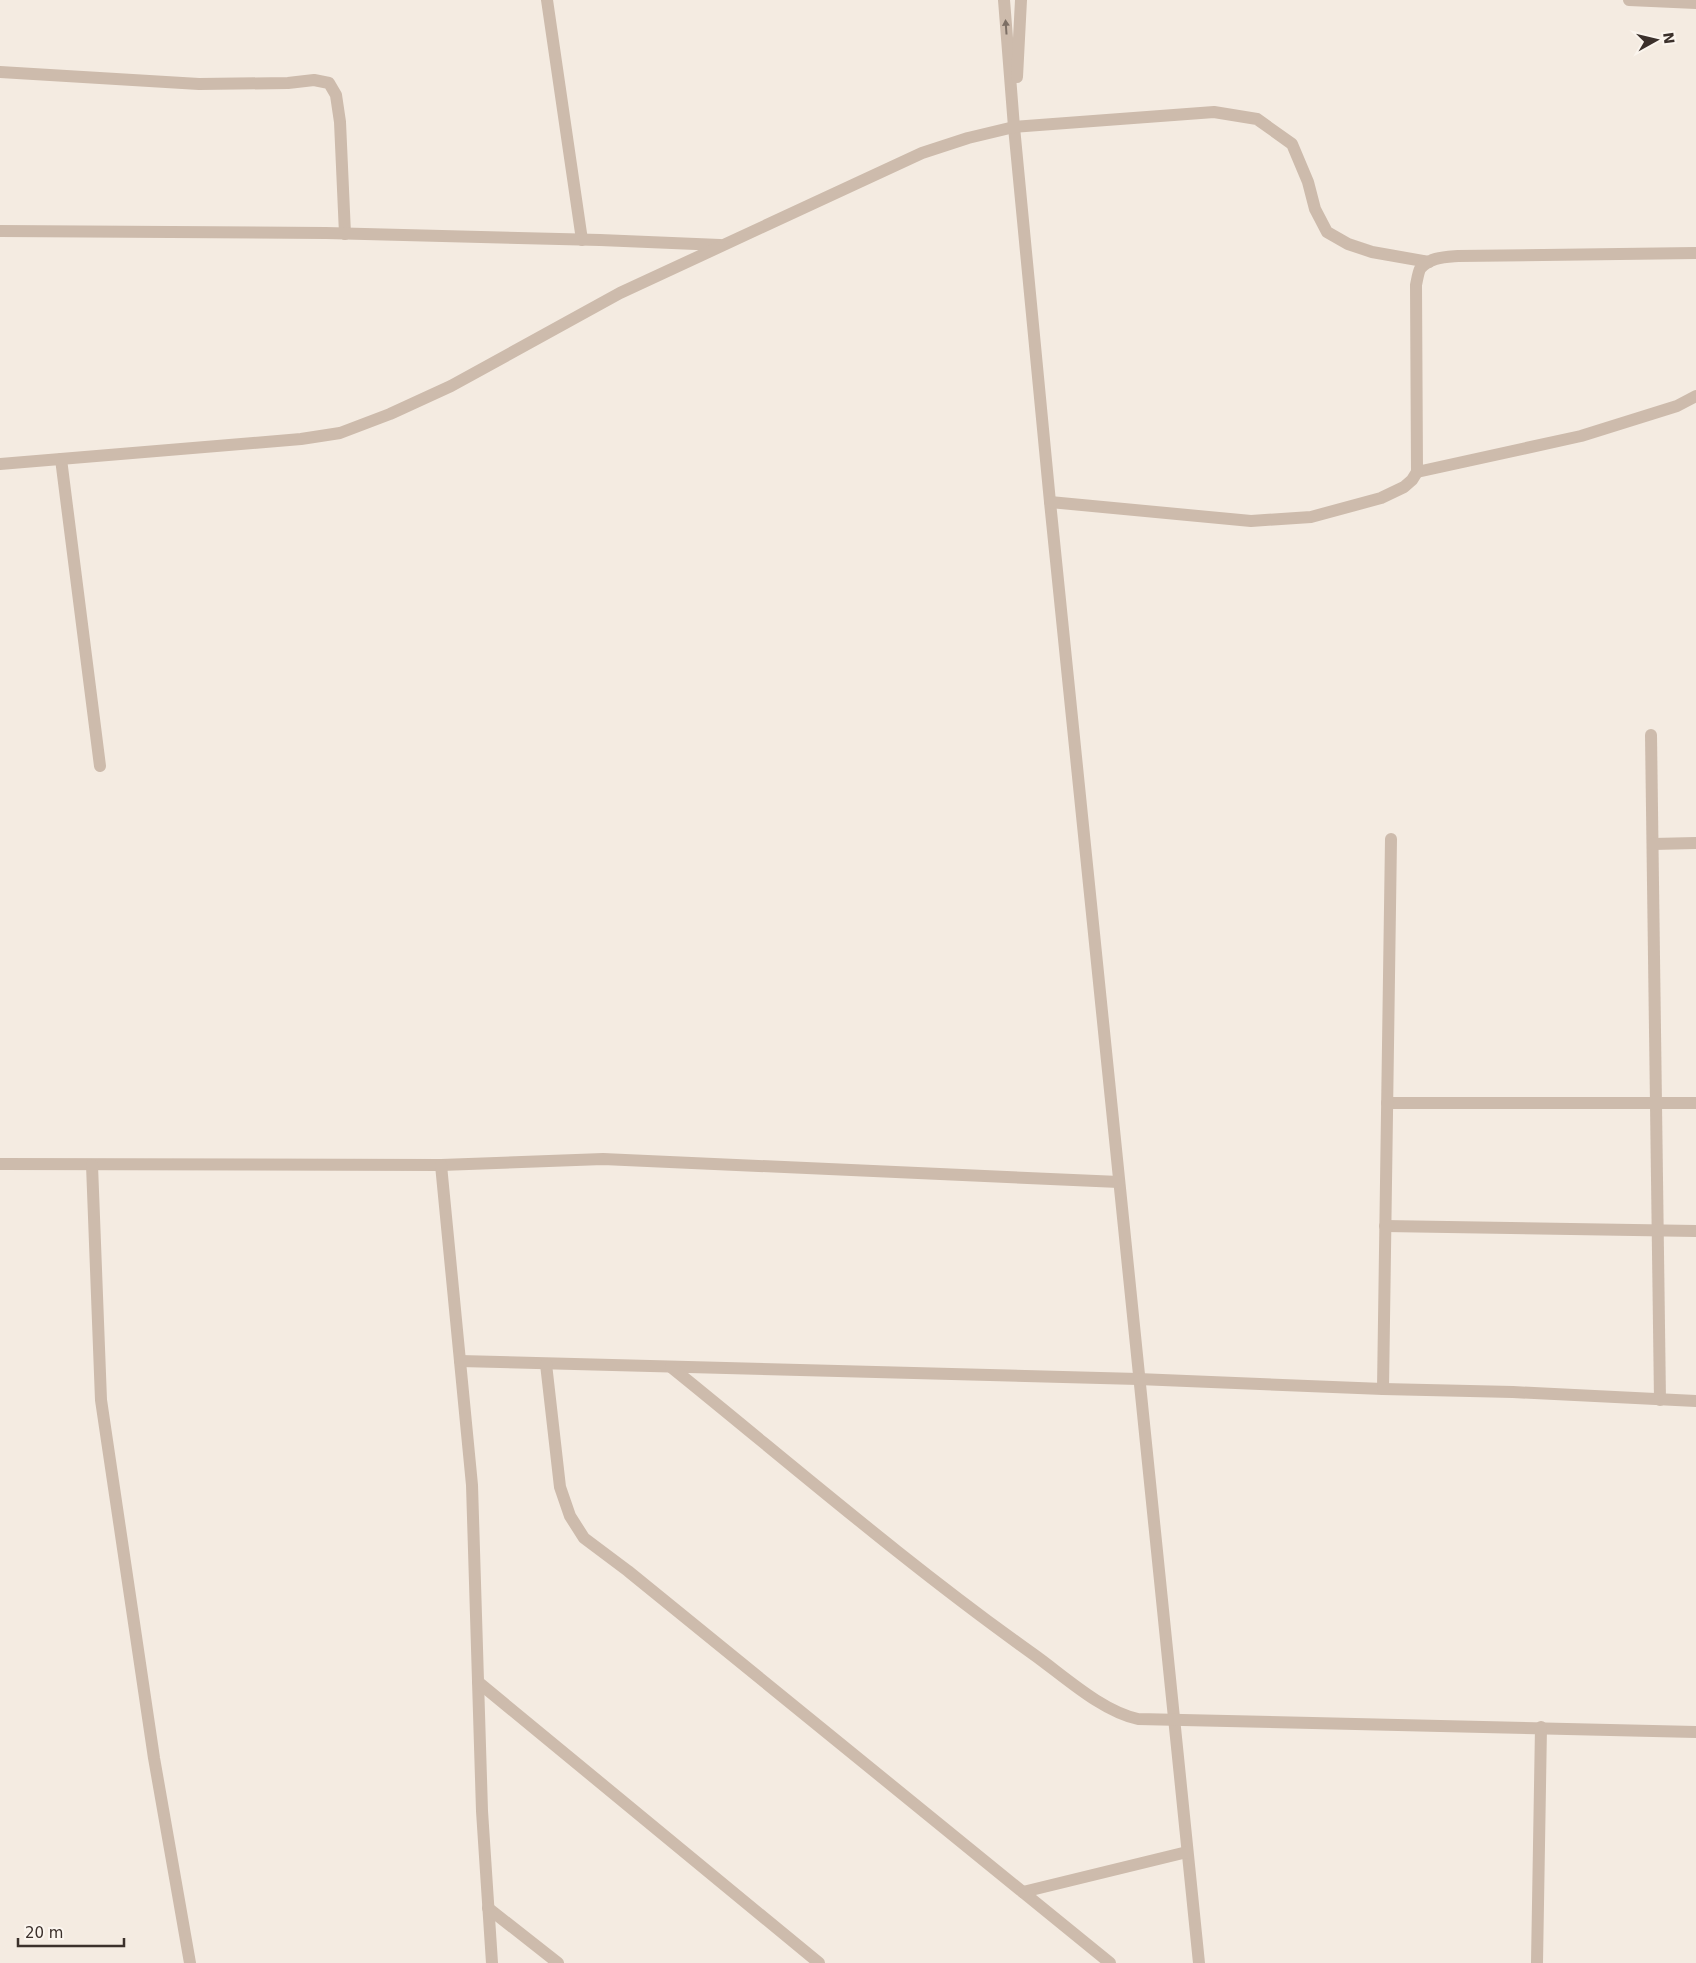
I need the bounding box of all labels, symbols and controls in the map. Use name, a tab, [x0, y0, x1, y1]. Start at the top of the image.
north arrow	[1631, 15, 1681, 65]
one-way arrow	[1002, 18, 1010, 34]
text: N	[1660, 31, 1678, 45]
scale bar	[18, 1916, 124, 1948]
text: 20 m	[25, 1924, 63, 1942]

